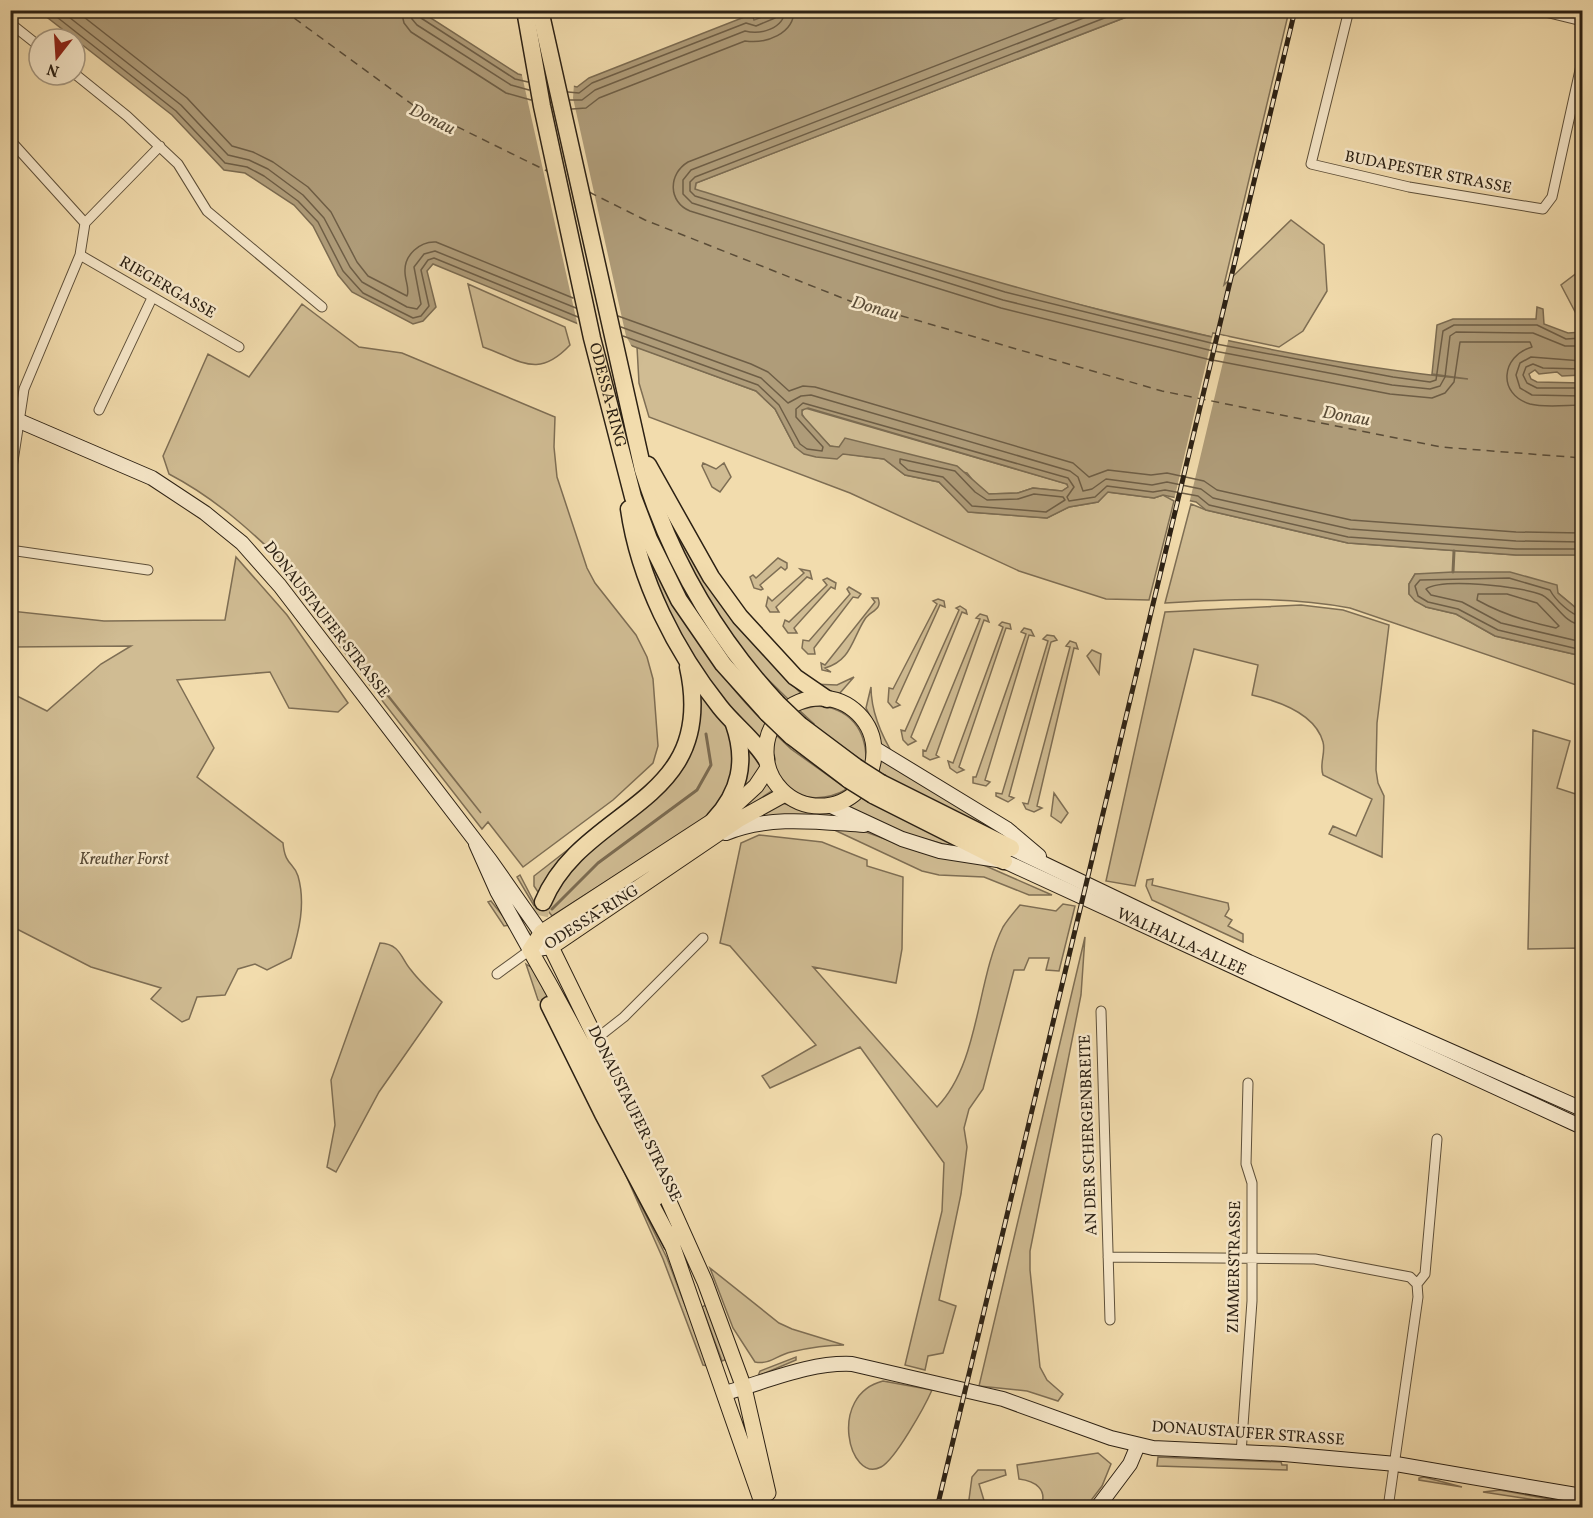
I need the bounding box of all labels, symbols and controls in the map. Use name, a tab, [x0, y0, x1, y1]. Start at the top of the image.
north arrow	[27, 27, 87, 87]
text: N	[44, 57, 62, 82]
water label: Donau	[405, 98, 459, 142]
street label: BUDAPESTER STRASSE	[1343, 146, 1513, 200]
street label: RIEGERGASSE	[115, 251, 219, 325]
water label: Donau	[848, 290, 902, 328]
street label: ODESSA-RING	[583, 340, 631, 450]
water label: Donau	[1320, 400, 1372, 434]
street label: DONAUSTAUFER STRASSE	[258, 537, 394, 703]
park label: Kreuther Forst	[79, 849, 170, 871]
street label: ODESSA-RING	[541, 880, 643, 956]
street label: WALHALLA-ALLEE	[1113, 903, 1250, 982]
street label: DONAUSTAUFER STRASSE	[582, 1022, 686, 1206]
street label: AN DER SCHERGENBREITE	[1074, 1034, 1104, 1236]
street label: ZIMMERSTRASSE	[1223, 1200, 1247, 1334]
street label: DONAUSTAUFER STRASSE	[1151, 1416, 1345, 1452]

